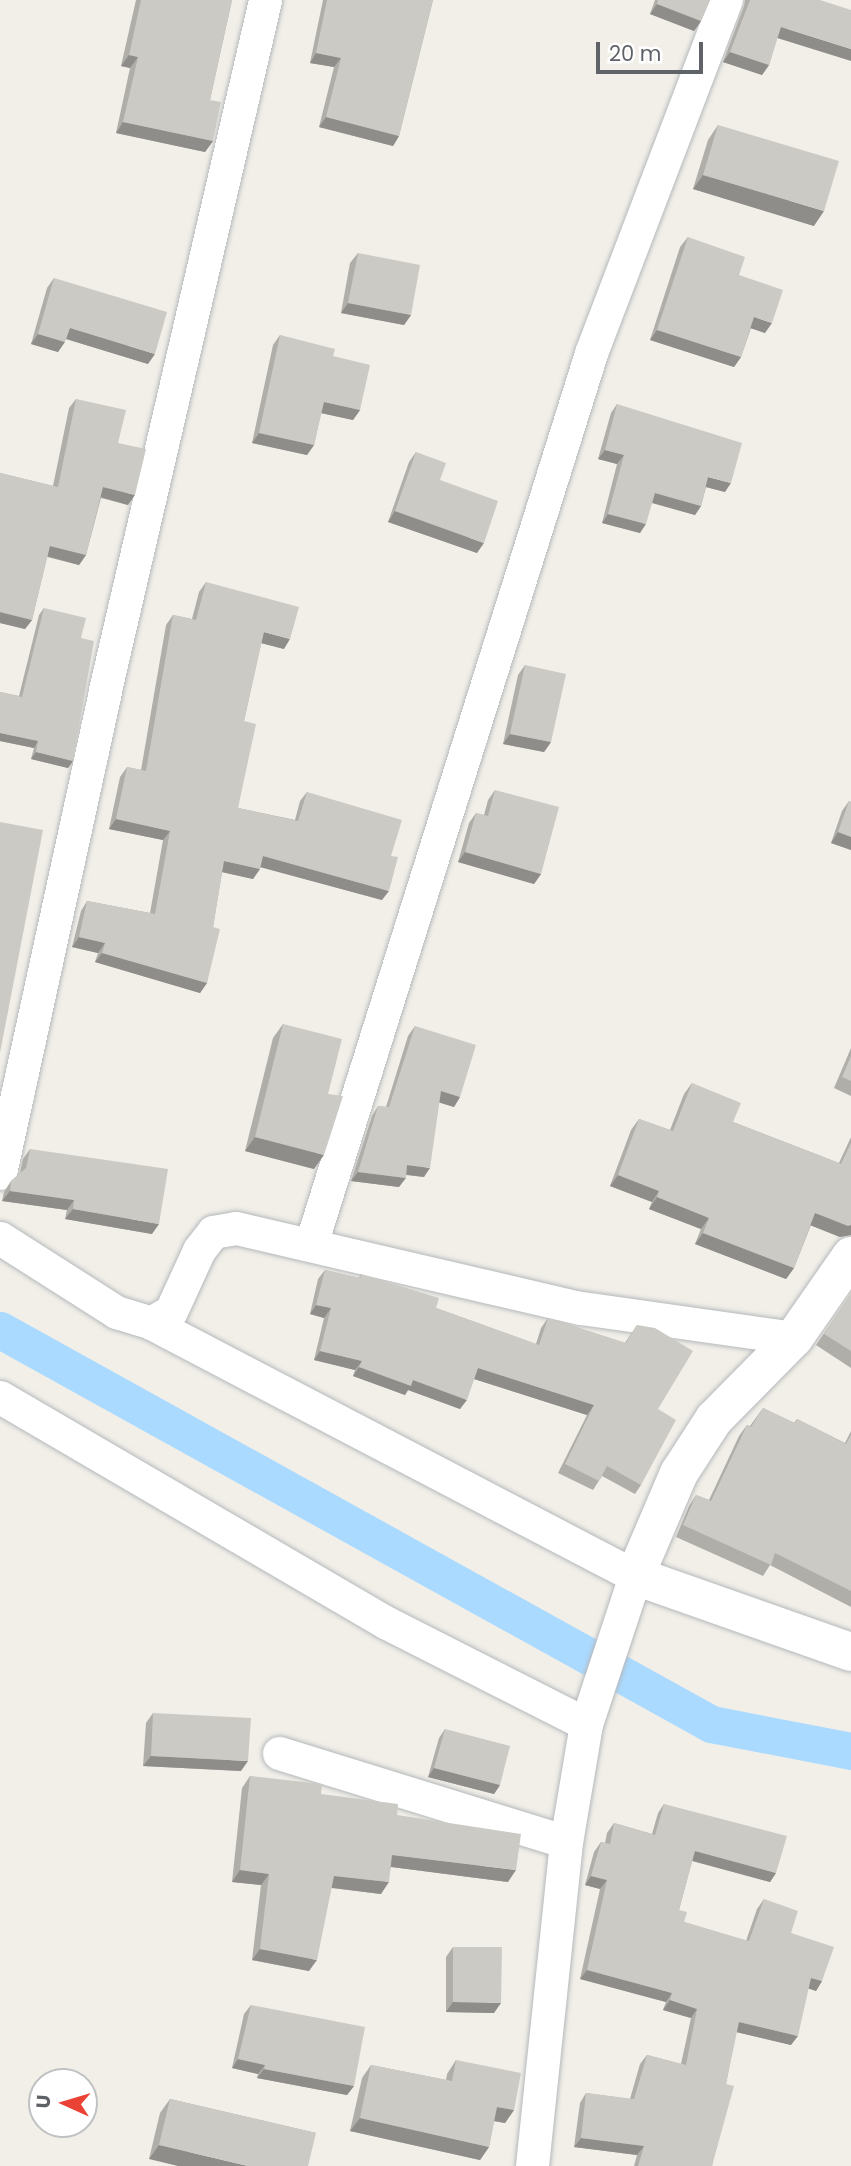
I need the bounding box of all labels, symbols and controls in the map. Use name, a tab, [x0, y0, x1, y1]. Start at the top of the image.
scale bar	[599, 28, 706, 72]
text: 20 m	[609, 39, 662, 68]
north arrow	[28, 2068, 98, 2138]
text: U	[30, 2094, 57, 2109]

